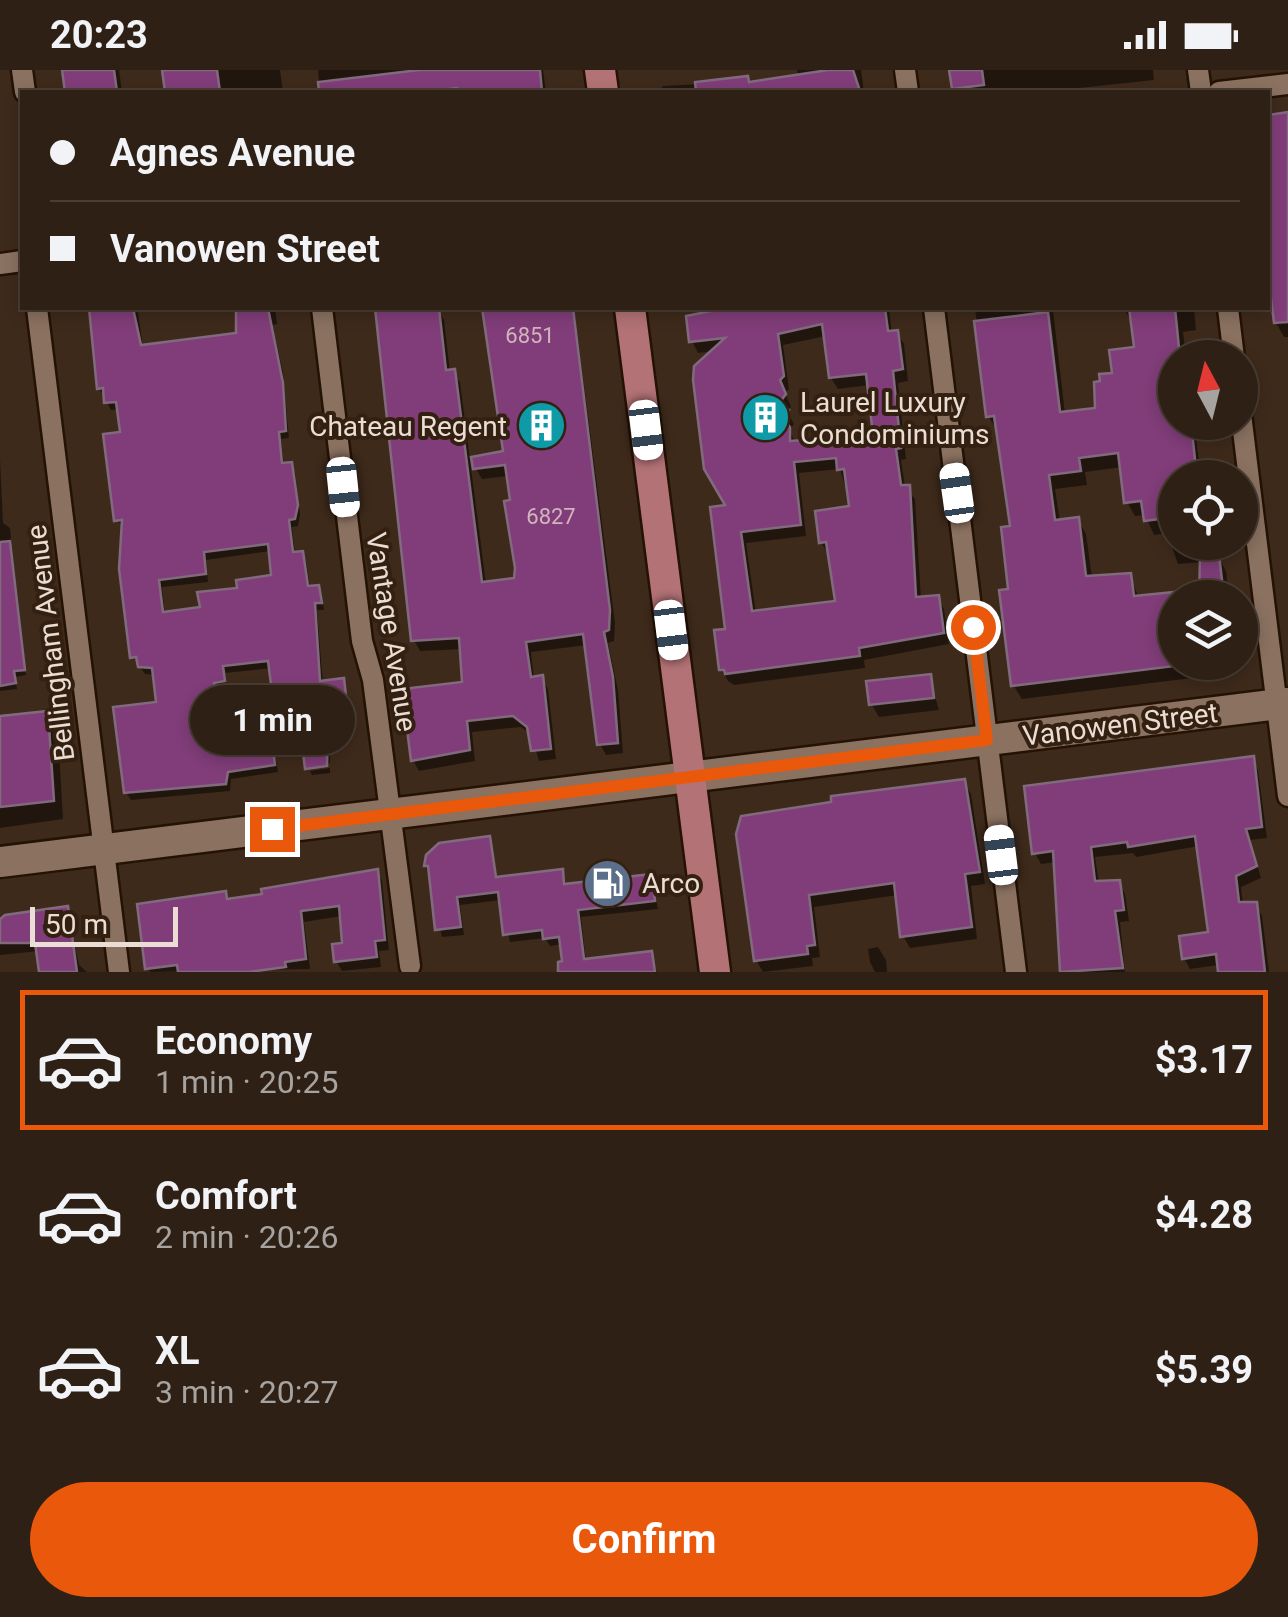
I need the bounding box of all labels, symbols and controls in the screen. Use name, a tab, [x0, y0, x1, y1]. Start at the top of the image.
text: 20:23	[50, 13, 148, 57]
text: Agnes Avenue	[110, 131, 355, 175]
text: Vanowen Street	[110, 227, 380, 271]
house number: 6851	[505, 323, 555, 348]
north arrow	[1158, 340, 1258, 440]
map controls	[1158, 340, 1258, 680]
place label: Laurel Luxury Condominiums	[800, 386, 990, 451]
building icon: Laurel Luxury Condominiums	[739, 392, 791, 444]
car	[627, 398, 665, 462]
building icon: Chateau Regent	[516, 400, 568, 452]
place label: Chateau Regent	[309, 410, 507, 443]
car	[325, 456, 361, 518]
button: locate	[1158, 460, 1258, 560]
car	[938, 461, 976, 525]
house number: 6827	[526, 504, 576, 529]
street label: Bellingham Avenue	[20, 523, 81, 763]
street label: Vantage Avenue	[359, 530, 424, 734]
button: layers	[1158, 580, 1258, 680]
car	[652, 598, 690, 662]
route start	[951, 605, 996, 650]
callout: 1 min	[190, 684, 354, 754]
street label: Vanowen Street	[1021, 696, 1219, 753]
text: 1 min	[232, 701, 313, 739]
route end	[250, 807, 295, 852]
car	[982, 823, 1020, 887]
fuel station icon: Arco	[581, 857, 633, 909]
place label: Arco	[642, 867, 700, 900]
scale bar	[30, 902, 178, 946]
text: 50 m	[45, 908, 108, 941]
icon: car	[35, 1015, 125, 1105]
text: Economy	[155, 1019, 312, 1063]
text: $3.17	[1155, 1038, 1253, 1082]
text: 1 min · 20:25	[155, 1063, 338, 1101]
icon: car	[35, 1170, 125, 1260]
text: Comfort	[155, 1174, 297, 1218]
text: $4.28	[1155, 1193, 1253, 1237]
text: 2 min · 20:26	[155, 1218, 338, 1256]
icon: car	[35, 1325, 125, 1415]
text: XL	[155, 1329, 200, 1373]
text: $5.39	[1155, 1348, 1253, 1392]
text: 3 min · 20:27	[155, 1373, 338, 1411]
button: Confirm	[30, 1482, 1258, 1597]

